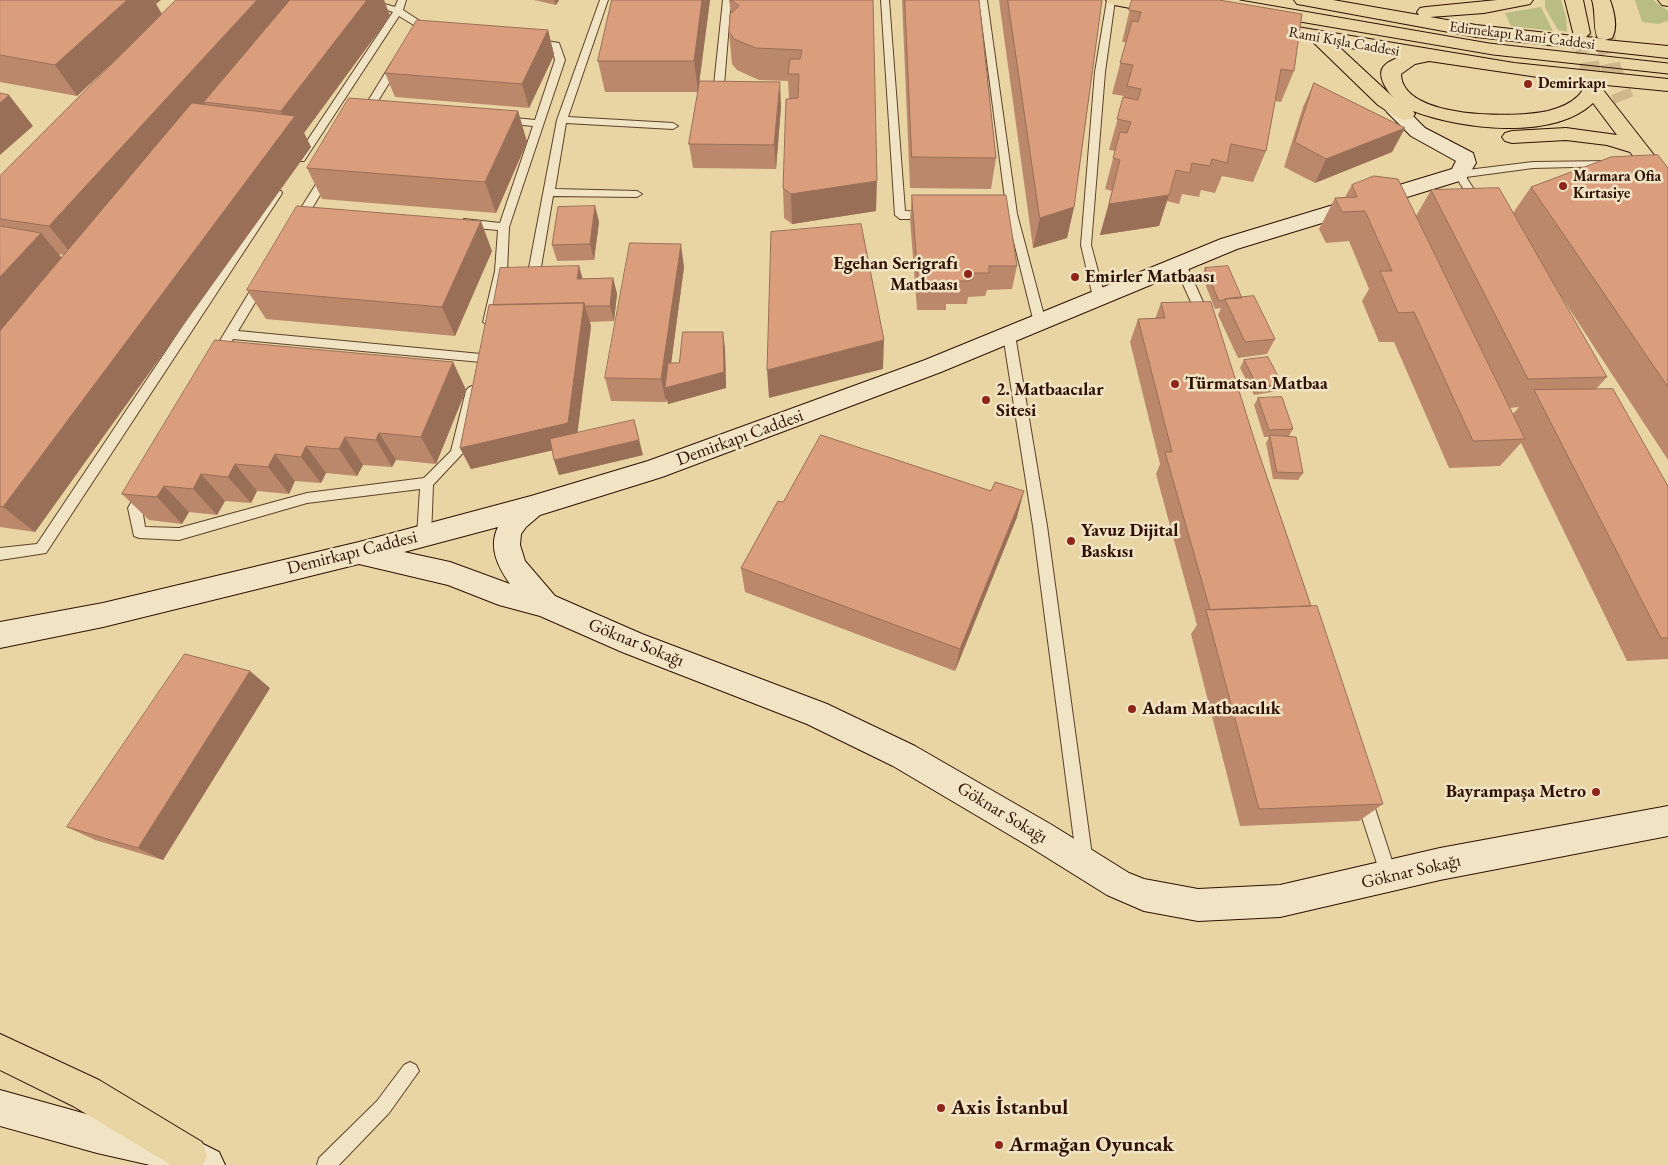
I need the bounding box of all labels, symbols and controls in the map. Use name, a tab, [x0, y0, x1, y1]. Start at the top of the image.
street label: Edirnekapı Rami Caddesi	[1448, 18, 1596, 54]
street label: Rami Kışla Caddesi	[1287, 23, 1401, 61]
place label: Demirkapı	[1538, 75, 1606, 93]
marker: Demirkapı	[1522, 78, 1534, 90]
place label: Marmara Ofia Kırtasiye	[1573, 168, 1661, 203]
marker: Marmara Ofia Kırtasiye	[1557, 180, 1569, 192]
place label: Egehan Serigrafı Matbaası	[833, 253, 958, 296]
place label: Emirler Matbaası	[1085, 266, 1215, 288]
marker: Egehan Serigrafı Matbaası	[962, 268, 974, 280]
marker: Emirler Matbaası	[1069, 271, 1081, 283]
place label: Türmatsan Matbaa	[1185, 373, 1328, 395]
marker: Türmatsan Matbaa	[1169, 378, 1181, 390]
place label: 2. Matbaacılar Sitesi	[996, 379, 1104, 422]
marker: 2. Matbaacılar Sitesi	[980, 394, 992, 406]
street label: Demirkapı Caddesi	[674, 405, 806, 471]
place label: Yavuz Dijital Baskısı	[1081, 520, 1178, 562]
street label: Demirkapı Caddesi	[285, 526, 419, 580]
marker: Yavuz Dijital Baskısı	[1065, 535, 1077, 547]
street label: Göknar Sokağı	[585, 614, 687, 672]
place label: Adam Matbaacılık	[1142, 698, 1280, 720]
marker: Adam Matbaacılık	[1126, 703, 1138, 715]
street label: Göknar Sokağı	[953, 778, 1051, 848]
place label: Bayrampaşa Metro	[1446, 781, 1586, 803]
marker: Bayrampaşa Metro	[1590, 786, 1602, 798]
street label: Göknar Sokağı	[1359, 850, 1463, 894]
place label: Axis İstanbul	[951, 1095, 1068, 1121]
marker: Axis İstanbul	[935, 1102, 947, 1114]
place label: Armağan Oyuncak	[1009, 1132, 1174, 1158]
marker: Armağan Oyuncak	[993, 1139, 1005, 1151]

